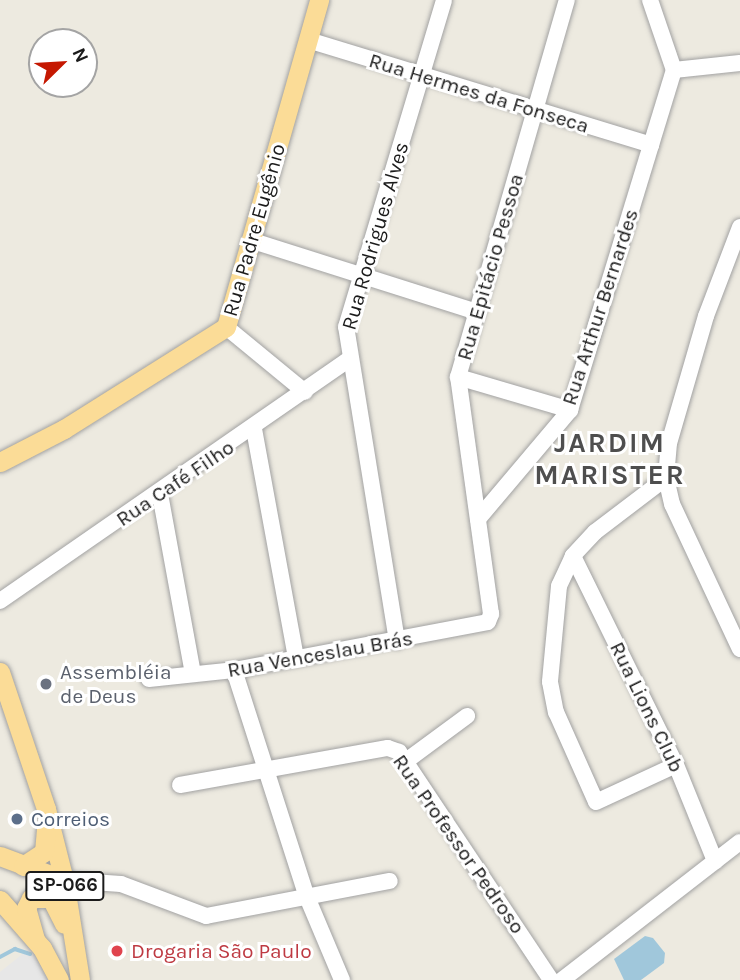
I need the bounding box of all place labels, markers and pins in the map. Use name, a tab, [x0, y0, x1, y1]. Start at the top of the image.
place label: Assembléia de Deus	[60, 659, 171, 709]
marker: Assembléia de Deus	[38, 676, 54, 692]
place label: Correios	[31, 806, 110, 832]
marker: Correios	[9, 811, 25, 827]
place label: Drogaria São Paulo	[131, 938, 312, 964]
marker: Drogaria São Paulo	[109, 943, 125, 959]

